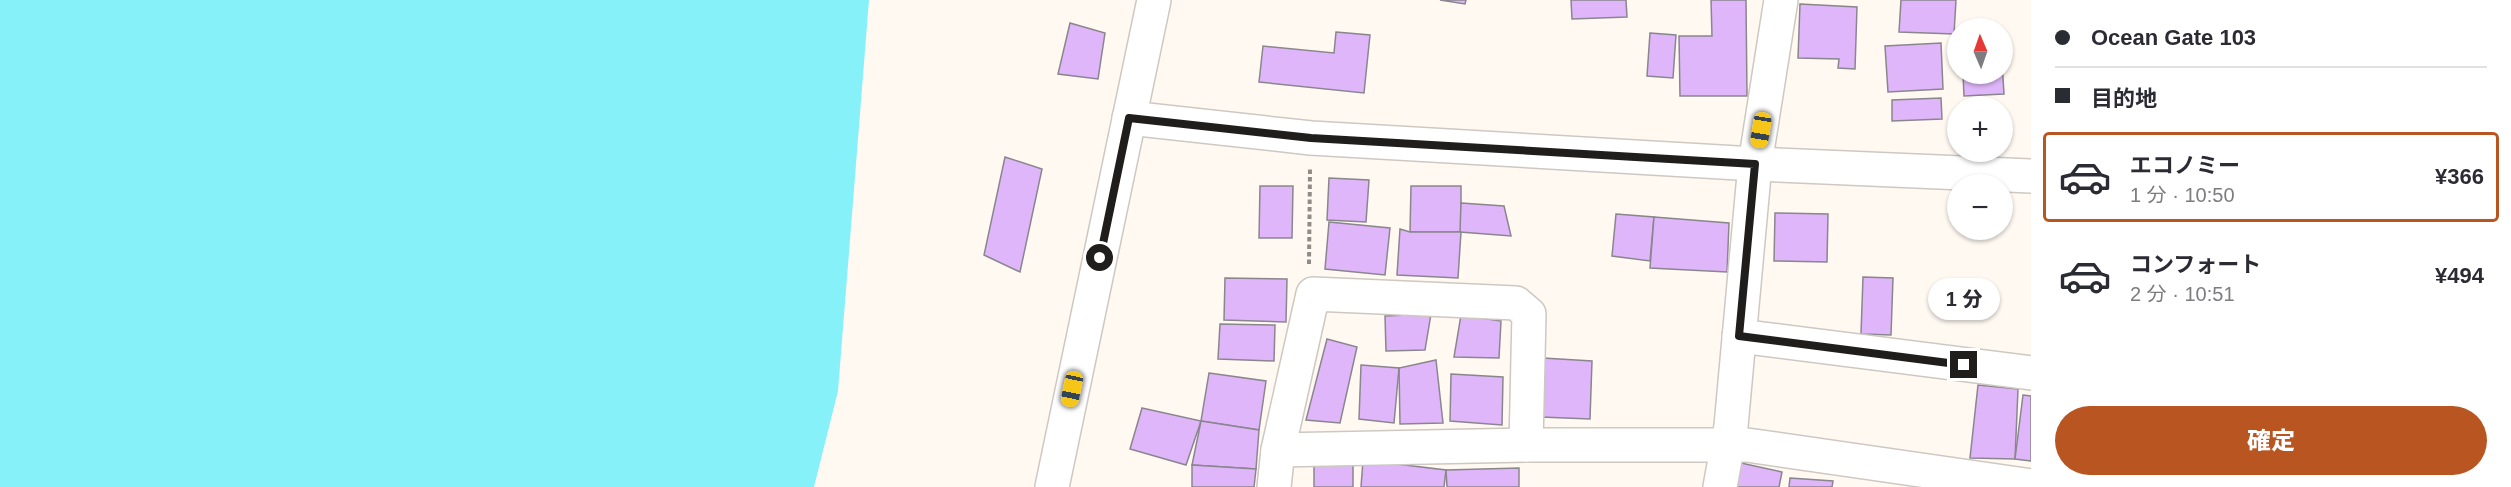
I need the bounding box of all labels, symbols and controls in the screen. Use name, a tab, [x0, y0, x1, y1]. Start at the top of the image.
north arrow	[1947, 18, 2013, 84]
map controls	[1947, 18, 2013, 240]
text: Ocean Gate 103	[2091, 25, 2256, 50]
text: 目的地	[2091, 86, 2157, 111]
button: +	[1947, 96, 2013, 162]
car	[1749, 111, 1773, 149]
icon: car	[2058, 150, 2112, 204]
text: エコノミー	[2130, 153, 2240, 178]
text: ¥366	[2435, 164, 2484, 189]
button: −	[1947, 174, 2013, 240]
text: 1 分 · 10:50	[2130, 184, 2235, 206]
route start	[1086, 244, 1113, 271]
icon: car	[2058, 249, 2112, 303]
text: コンフォート	[2130, 252, 2261, 277]
text: ¥494	[2435, 263, 2484, 288]
callout: 1 分	[1928, 278, 2000, 320]
text: 2 分 · 10:51	[2130, 283, 2235, 305]
text: 1 分	[1946, 288, 1982, 310]
route end	[1950, 351, 1977, 378]
car	[1059, 370, 1085, 408]
button: 確定	[2055, 406, 2487, 475]

